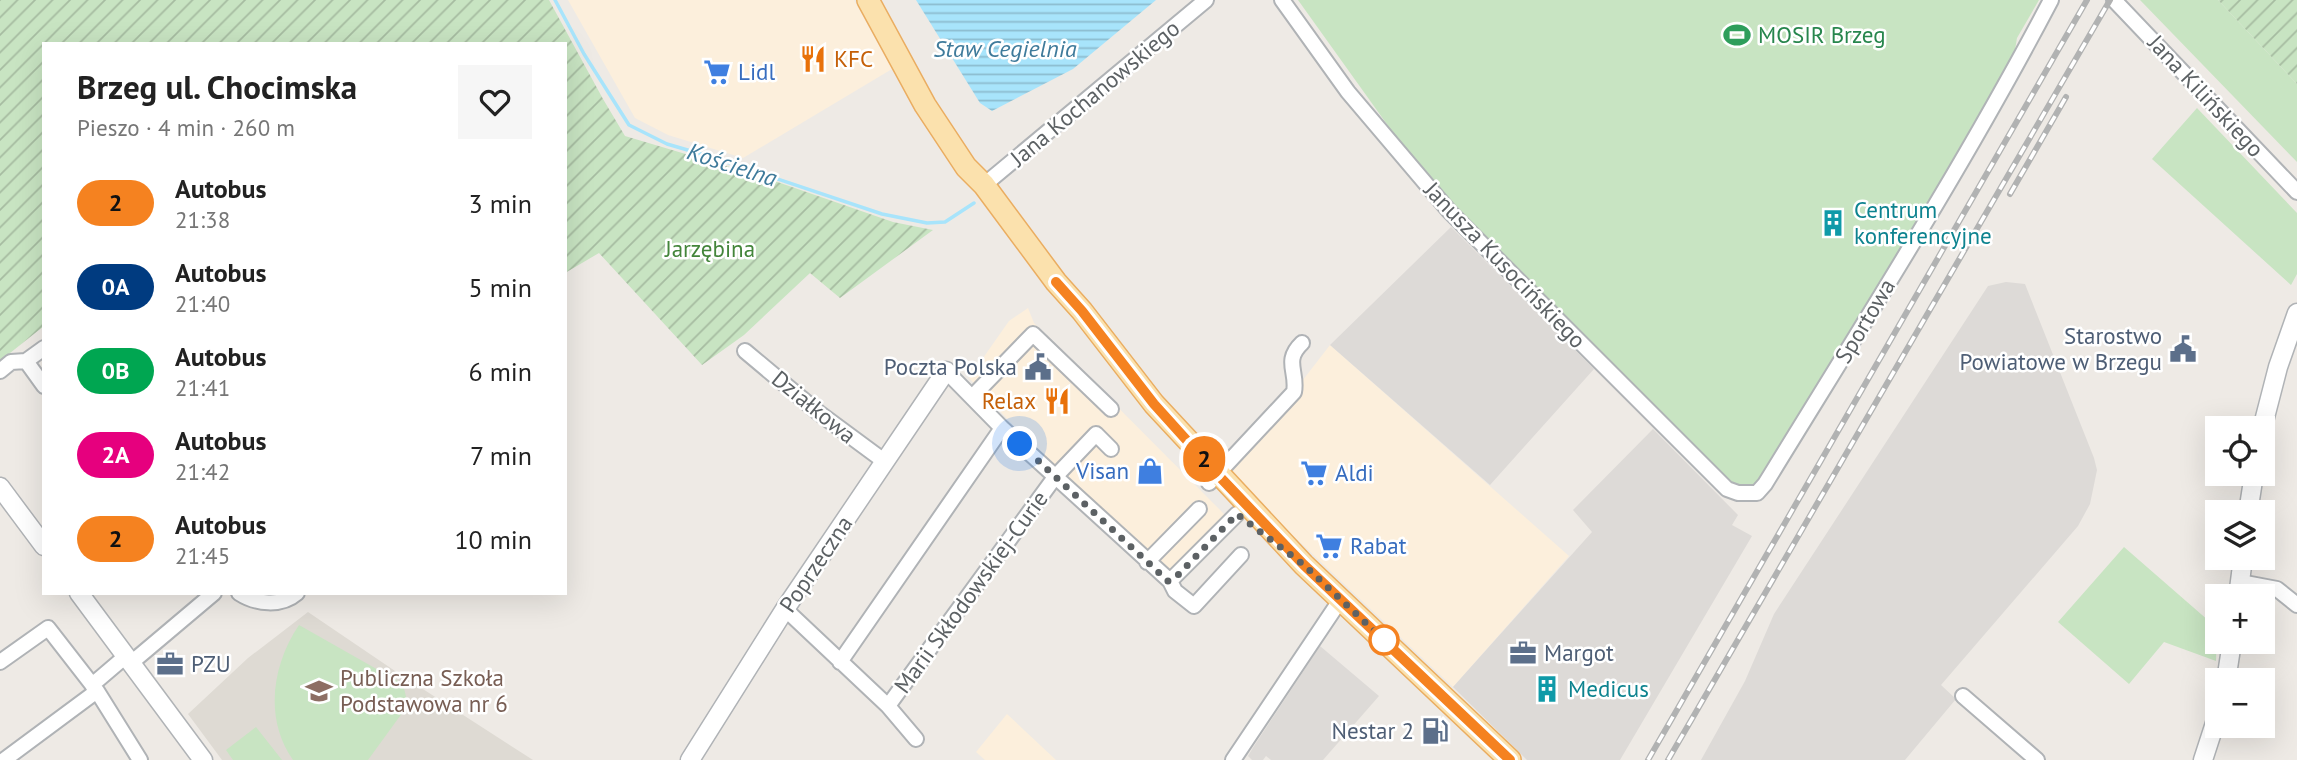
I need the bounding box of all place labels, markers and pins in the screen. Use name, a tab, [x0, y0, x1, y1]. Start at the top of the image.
sports icon: MOSIR Brzeg	[1722, 20, 1752, 50]
place label: MOSIR Brzeg	[1758, 20, 1886, 49]
restaurant icon: KFC	[798, 44, 828, 74]
place label: KFC	[834, 44, 873, 73]
supermarket icon: Lidl	[702, 57, 732, 87]
place label: Lidl	[738, 57, 775, 86]
place label: Centrum konferencyjne	[1854, 195, 1992, 250]
building icon: Centrum konferencyjne	[1818, 208, 1848, 238]
place label: Starostwo Powiatowe w Brzegu	[1959, 321, 2162, 376]
public building icon: Starostwo Powiatowe w Brzegu	[2168, 334, 2198, 364]
place label: Poczta Polska	[884, 352, 1017, 381]
public building icon: Poczta Polska	[1023, 352, 1053, 382]
place label: Relax	[982, 386, 1036, 415]
restaurant icon: Relax	[1042, 386, 1072, 416]
place label: Visan	[1075, 456, 1129, 485]
shop icon: Visan	[1135, 456, 1165, 486]
supermarket icon: Aldi	[1299, 458, 1329, 488]
place label: Aldi	[1335, 458, 1374, 487]
supermarket icon: Rabat	[1314, 531, 1344, 561]
place label: Rabat	[1350, 531, 1407, 560]
unlabelled marker	[1369, 625, 1399, 655]
office icon: Margot	[1508, 638, 1538, 668]
place label: Margot	[1544, 638, 1614, 667]
office icon: PZU	[155, 649, 185, 679]
place label: PZU	[191, 649, 231, 678]
place label: Publiczna Szkoła Podstawowa nr 6	[340, 663, 508, 718]
building icon: Medicus	[1532, 674, 1562, 704]
place label: Medicus	[1568, 674, 1649, 703]
school or university icon: Publiczna Szkoła Podstawowa nr 6	[304, 676, 334, 706]
place label: Nestar 2	[1331, 716, 1414, 745]
fuel station icon: Nestar 2	[1420, 716, 1450, 746]

